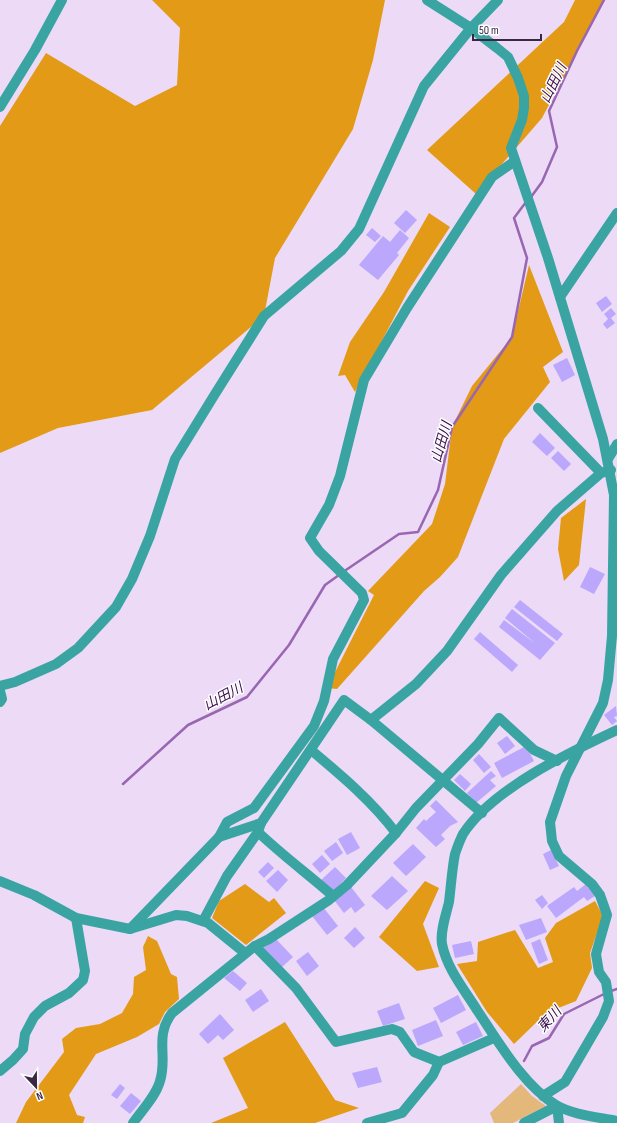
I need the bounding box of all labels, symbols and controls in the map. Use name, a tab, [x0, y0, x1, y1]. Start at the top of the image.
scale bar	[473, 16, 541, 42]
text: 50 m	[479, 23, 499, 38]
water label: 山田川	[537, 59, 571, 106]
water label: 山田川	[428, 418, 456, 465]
water label: 山田川	[201, 678, 248, 714]
water label: 東川	[534, 1002, 566, 1035]
north arrow	[16, 1067, 56, 1107]
text: N	[34, 1089, 45, 1103]

